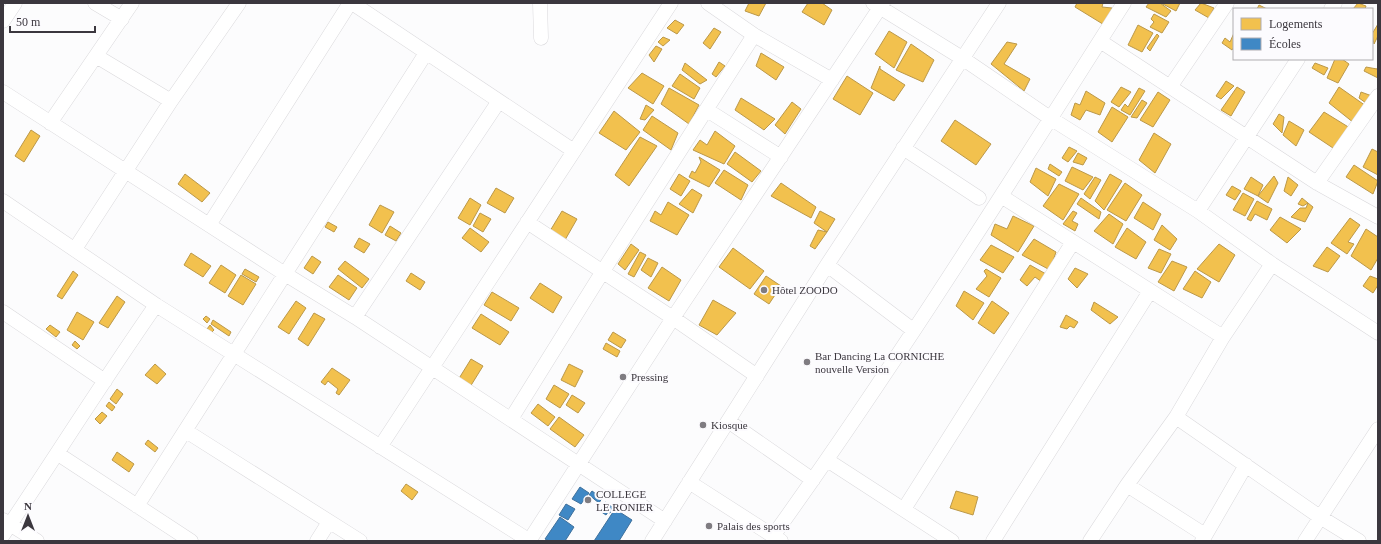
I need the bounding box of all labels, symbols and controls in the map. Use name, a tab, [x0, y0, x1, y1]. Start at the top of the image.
scale bar	[10, 8, 95, 34]
legend	[1233, 8, 1373, 60]
text: 50 m	[16, 15, 41, 29]
text: Logements	[1269, 17, 1323, 31]
text: Écoles	[1269, 37, 1301, 51]
place label: Hôtel ZOODO	[772, 284, 838, 296]
marker: Hôtel ZOODO	[759, 285, 769, 295]
place label: Bar Dancing La CORNICHE nouvelle Version	[815, 350, 945, 375]
marker: Bar Dancing La CORNICHE nouvelle Version	[802, 357, 812, 367]
place label: Pressing	[631, 371, 669, 383]
marker: Pressing	[618, 372, 628, 382]
place label: Kiosque	[711, 419, 748, 431]
marker: Kiosque	[698, 420, 708, 430]
place label: COLLEGE LE RONIER	[596, 488, 654, 513]
marker: COLLEGE LE RONIER	[583, 495, 593, 505]
north arrow	[8, 496, 48, 536]
text: N	[24, 500, 32, 512]
place label: Palais des sports	[717, 520, 790, 532]
marker: Palais des sports	[704, 521, 714, 531]

